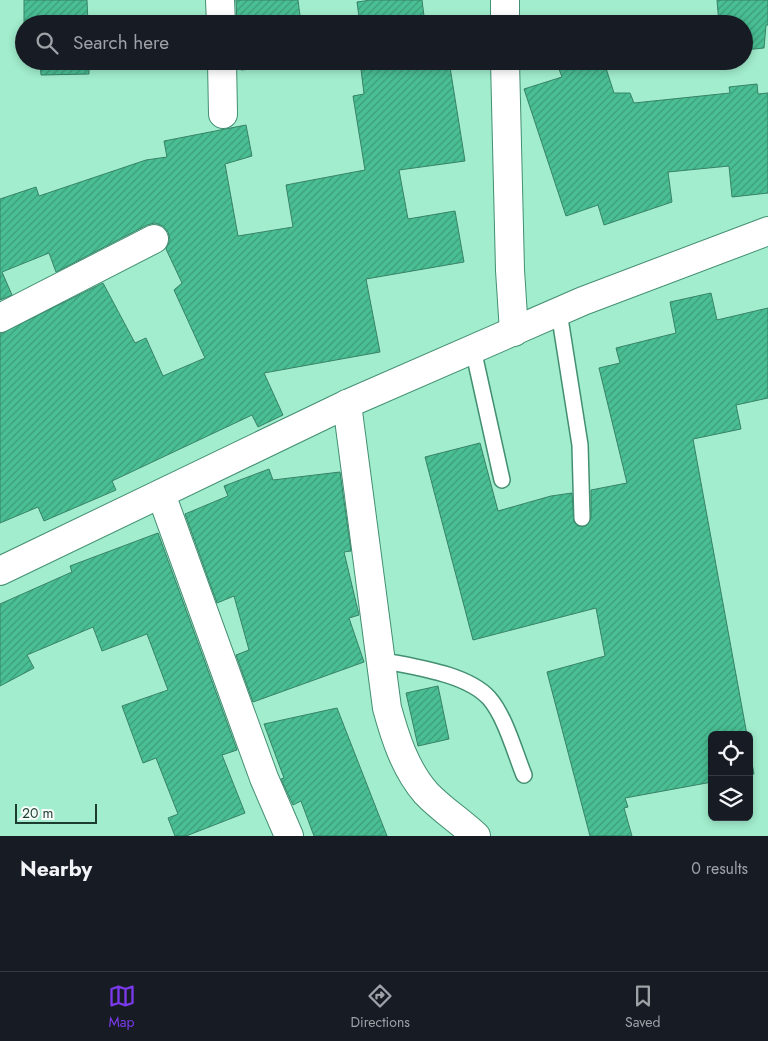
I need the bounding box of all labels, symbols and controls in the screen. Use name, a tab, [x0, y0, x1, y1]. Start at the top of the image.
search box	[15, 15, 753, 70]
icon: search	[33, 29, 61, 57]
text: Search here	[73, 29, 169, 56]
map controls	[708, 731, 753, 821]
button: locate	[708, 731, 753, 776]
button: layers	[708, 776, 753, 821]
scale bar	[15, 801, 98, 824]
text: 20 m	[22, 803, 54, 823]
text: Nearby	[20, 854, 92, 884]
text: 0 results	[691, 857, 748, 880]
tab: Map	[108, 982, 136, 1032]
tab: Directions	[351, 982, 410, 1032]
tab: Saved	[625, 982, 660, 1032]

